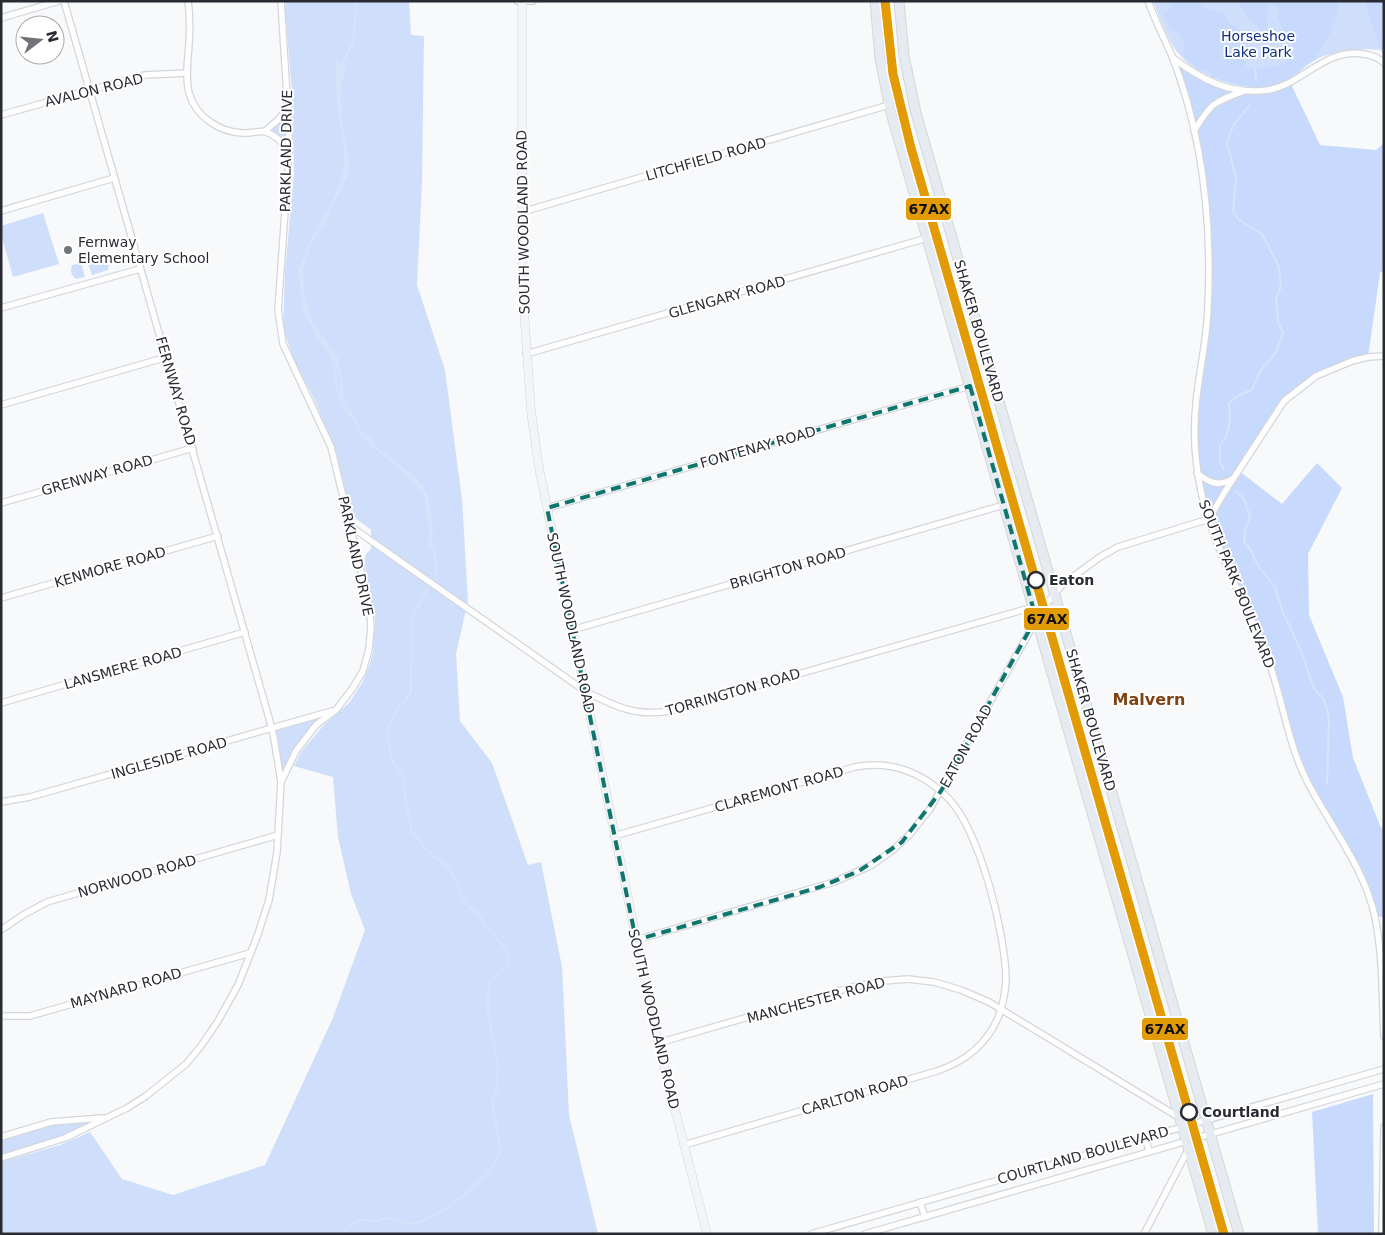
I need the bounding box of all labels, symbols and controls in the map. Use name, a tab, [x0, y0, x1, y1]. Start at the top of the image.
north arrow	[15, 15, 65, 65]
park label: Horseshoe Lake Park	[1221, 28, 1295, 60]
text: N	[43, 29, 62, 44]
street label: AVALON ROAD	[43, 70, 145, 110]
street label: PARKLAND DRIVE	[277, 90, 295, 212]
street label: SOUTH WOODLAND ROAD	[513, 130, 533, 314]
street label: LITCHFIELD ROAD	[644, 134, 768, 184]
line badge: 67AX	[905, 197, 952, 221]
text: 67AX	[908, 201, 950, 217]
place label: Fernway Elementary School	[78, 234, 210, 266]
marker: Fernway Elementary School	[62, 244, 74, 256]
street label: SHAKER BOULEVARD	[951, 258, 1007, 404]
street label: GLENGARY ROAD	[667, 273, 787, 321]
street label: FERNWAY ROAD	[153, 335, 199, 447]
street label: FONTENAY ROAD	[698, 423, 818, 471]
street label: GRENWAY ROAD	[39, 451, 155, 499]
street label: PARKLAND DRIVE	[335, 494, 377, 618]
street label: SOUTH PARK BOULEVARD	[1196, 497, 1278, 671]
street label: SOUTH WOODLAND ROAD	[544, 531, 598, 715]
street label: KENMORE ROAD	[52, 543, 168, 591]
street label: BRIGHTON ROAD	[728, 544, 848, 592]
marker: Eaton	[1027, 571, 1045, 589]
place label: Eaton	[1049, 572, 1094, 588]
line badge: 67AX	[1023, 607, 1070, 631]
text: 67AX	[1026, 611, 1068, 627]
street label: LANSMERE ROAD	[62, 644, 184, 692]
street label: SHAKER BOULEVARD	[1063, 647, 1119, 793]
street label: TORRINGTON ROAD	[663, 665, 802, 719]
district label: Malvern	[1113, 690, 1185, 709]
street label: EATON ROAD	[937, 702, 995, 790]
street label: INGLESIDE ROAD	[109, 734, 229, 782]
street label: CLAREMONT ROAD	[713, 763, 845, 815]
street label: NORWOOD ROAD	[76, 851, 198, 901]
street label: SOUTH WOODLAND ROAD	[625, 927, 683, 1111]
street label: MAYNARD ROAD	[69, 964, 183, 1012]
street label: MANCHESTER ROAD	[745, 974, 887, 1026]
line badge: 67AX	[1141, 1017, 1189, 1041]
text: 67AX	[1144, 1021, 1186, 1037]
street label: CARLTON ROAD	[800, 1072, 910, 1118]
marker: Courtland	[1180, 1103, 1198, 1121]
place label: Courtland	[1202, 1104, 1280, 1120]
street label: COURTLAND BOULEVARD	[995, 1123, 1171, 1187]

